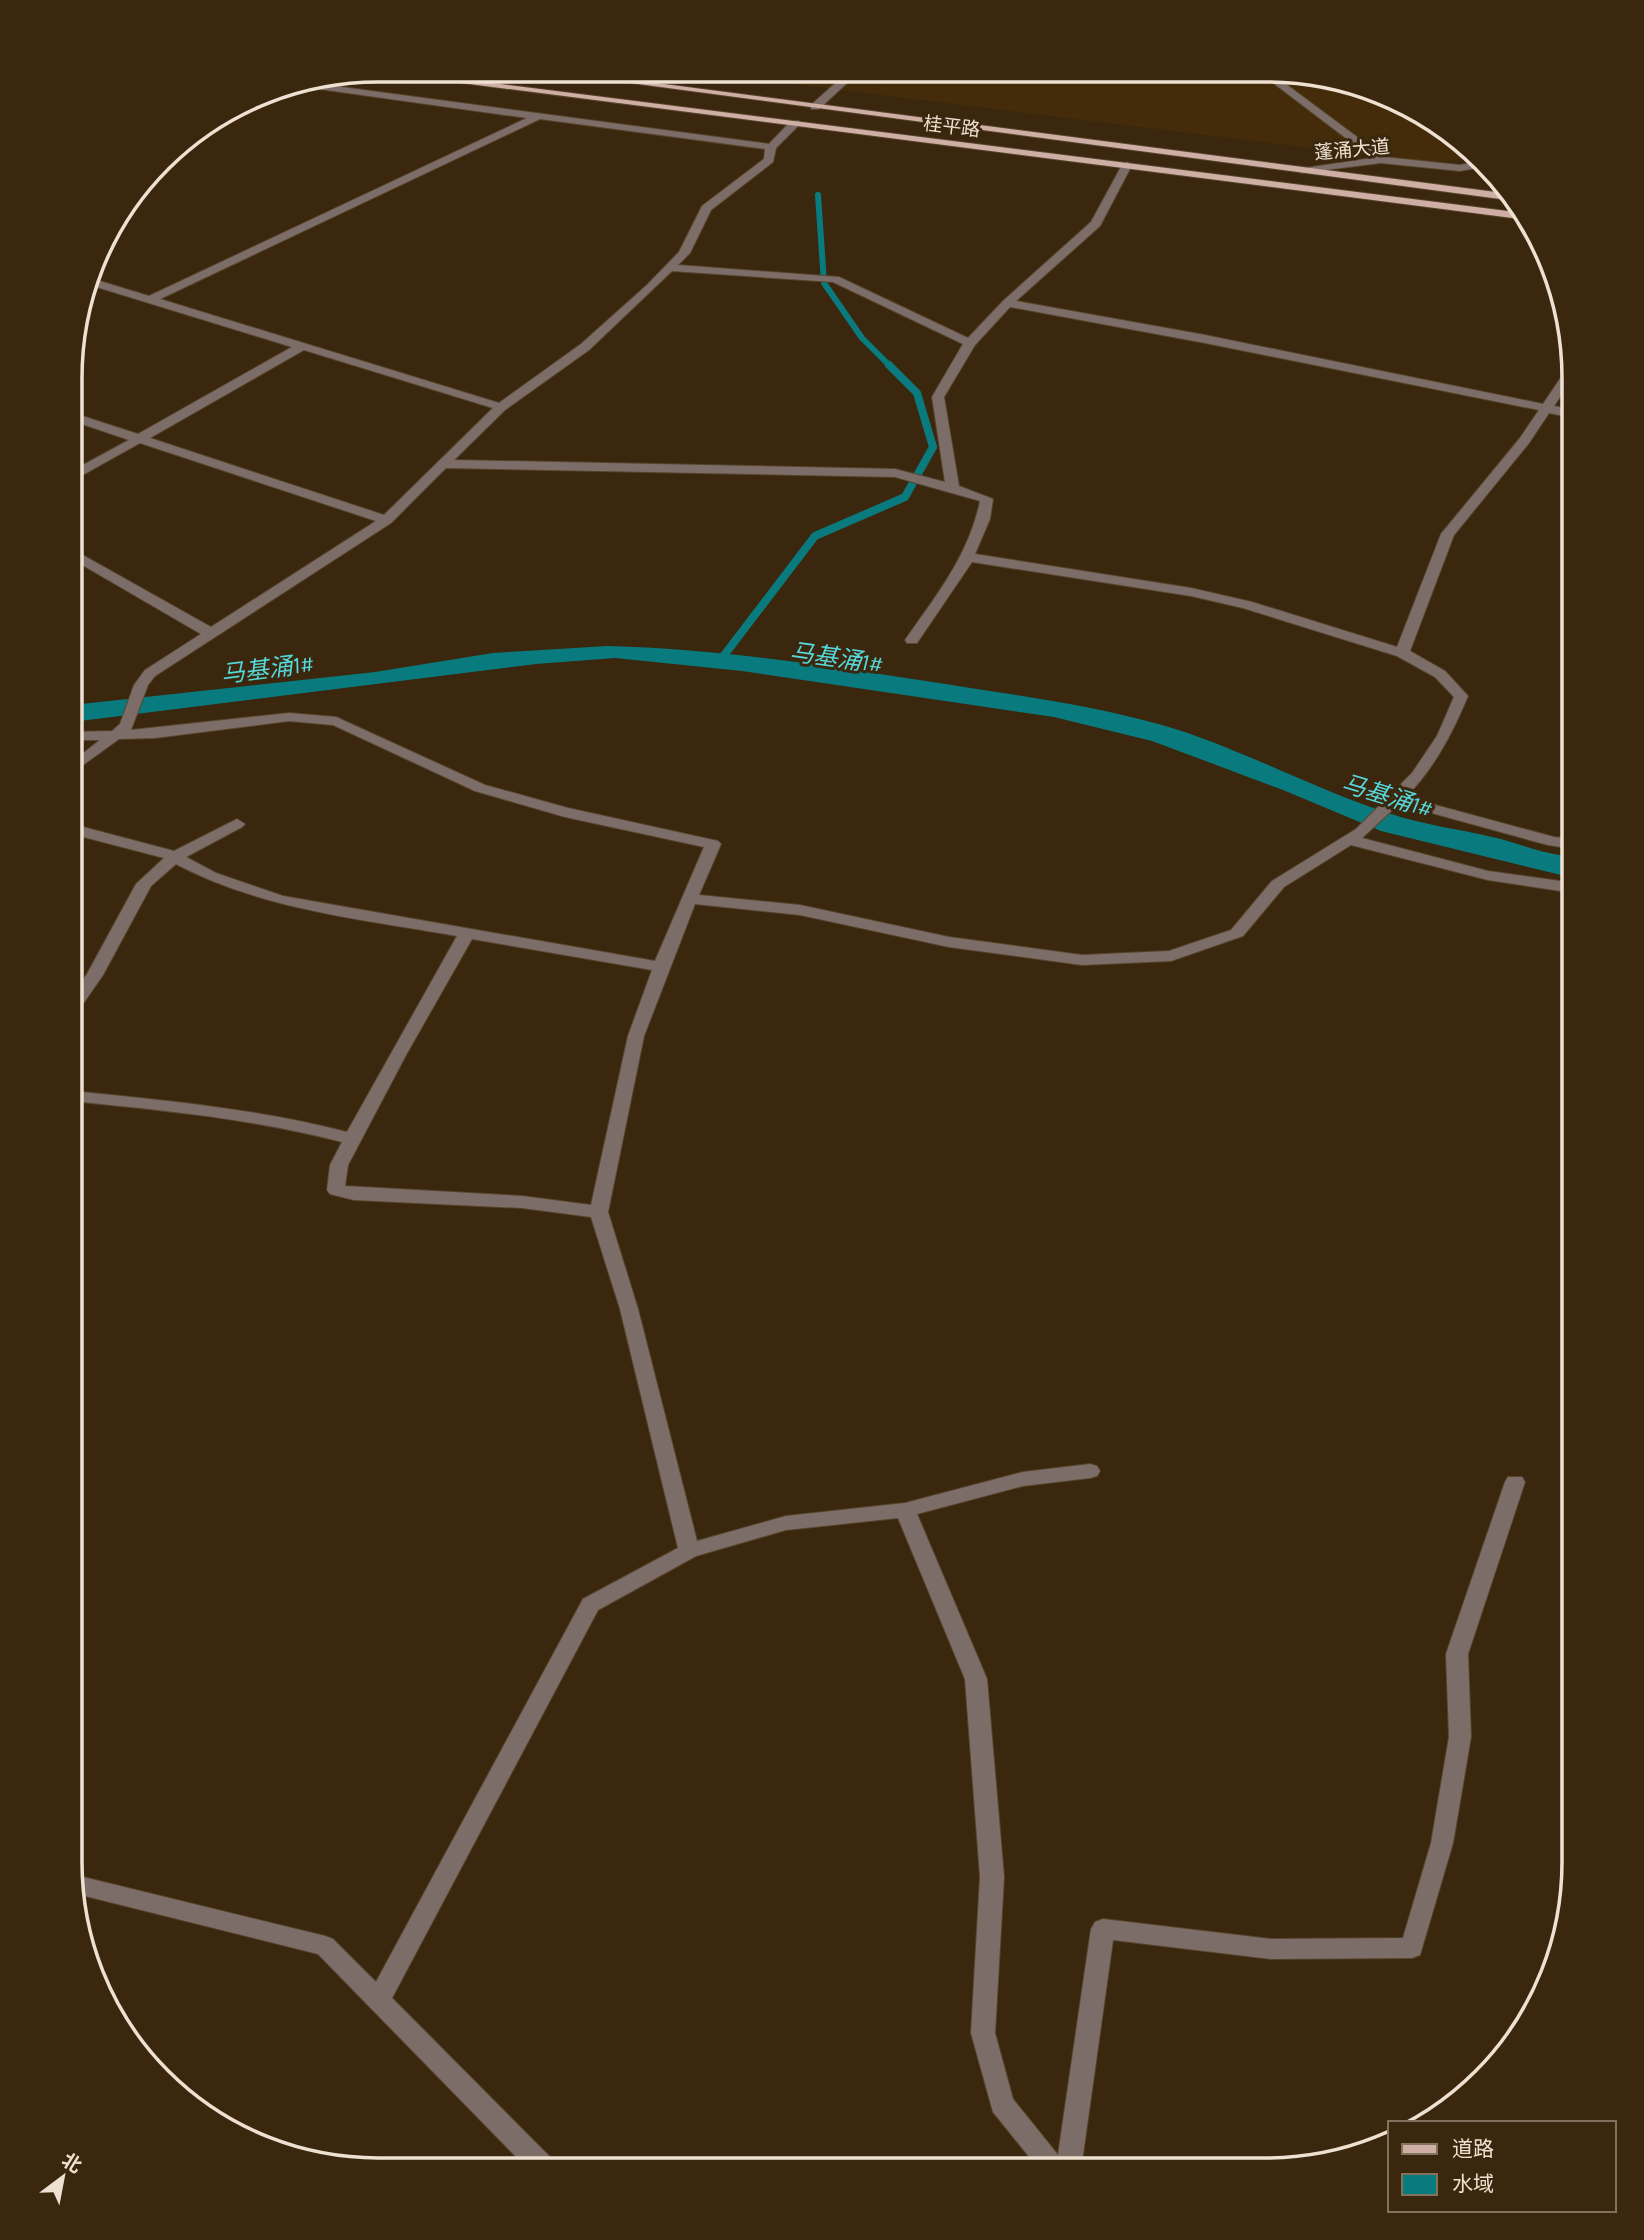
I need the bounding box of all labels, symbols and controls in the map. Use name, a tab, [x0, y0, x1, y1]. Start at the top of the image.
street label: 桂平路	[922, 113, 982, 141]
street label: 蓬涌大道	[1313, 136, 1391, 164]
water label: 马基涌1#	[788, 638, 884, 678]
water label: 马基涌1#	[219, 649, 315, 689]
water label: 马基涌1#	[1339, 769, 1436, 823]
legend	[1388, 2121, 1616, 2212]
text: 道路	[1452, 2137, 1494, 2161]
north arrow	[28, 2142, 98, 2212]
text: 北	[58, 2149, 85, 2178]
text: 水域	[1452, 2172, 1494, 2196]

